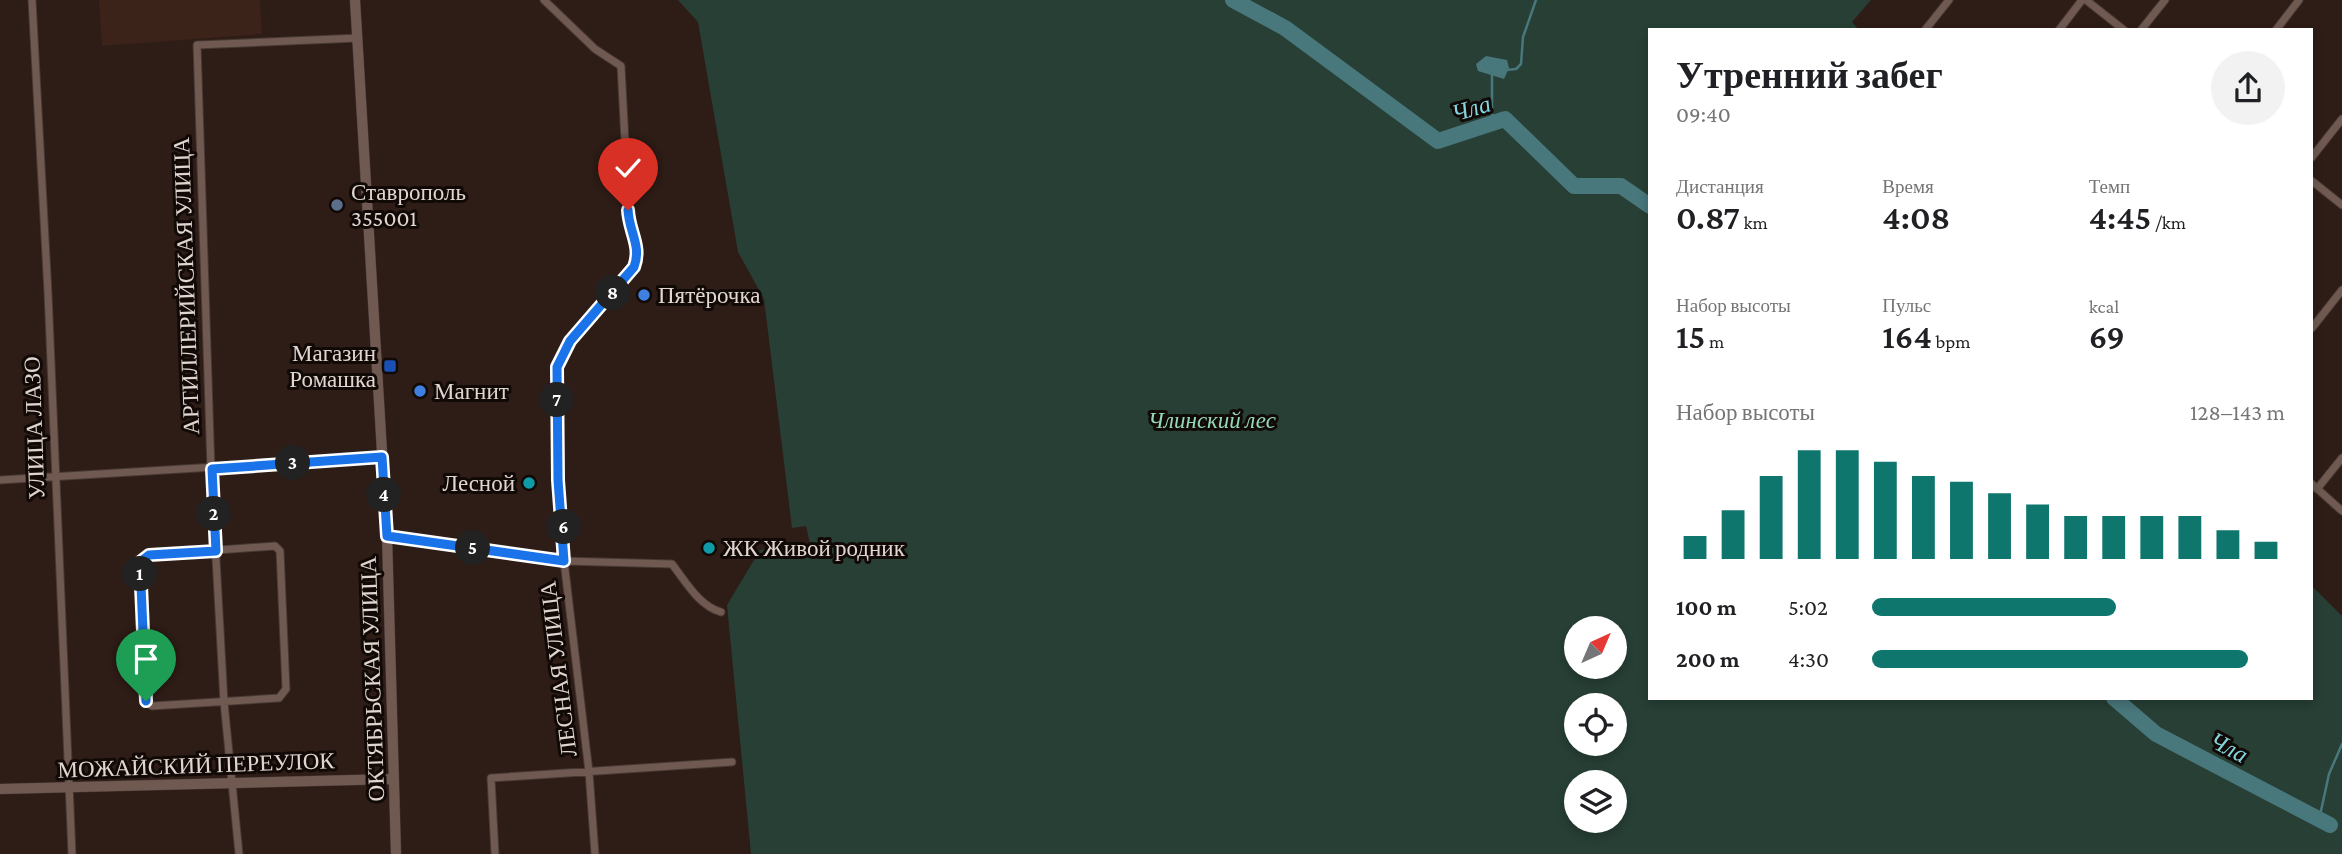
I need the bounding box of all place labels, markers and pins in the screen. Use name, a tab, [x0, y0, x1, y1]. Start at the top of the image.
pin	[598, 138, 658, 210]
place label: Ставрополь 355001	[351, 179, 466, 231]
marker: Ставрополь 355001	[329, 197, 345, 213]
pin: 8	[596, 276, 630, 310]
place label: Пятёрочка	[658, 282, 760, 308]
marker: Пятёрочка	[636, 287, 652, 303]
place label: Магазин Ромашка	[289, 340, 376, 392]
marker: Магазин Ромашка	[382, 358, 398, 374]
place label: Магнит	[434, 378, 509, 404]
pin: 7	[540, 382, 574, 418]
marker: Магнит	[412, 383, 428, 399]
pin: 3	[276, 446, 310, 480]
place label: Лесной	[442, 470, 515, 496]
marker: Лесной	[521, 475, 537, 491]
pin: 4	[366, 477, 402, 512]
pin: 2	[196, 496, 232, 532]
pin: 6	[546, 510, 582, 544]
pin: 5	[456, 530, 490, 566]
place label: ЖК Живой родник	[723, 535, 906, 561]
marker: ЖК Живой родник	[701, 540, 717, 556]
pin: 1	[122, 556, 158, 592]
pin	[116, 629, 176, 701]

